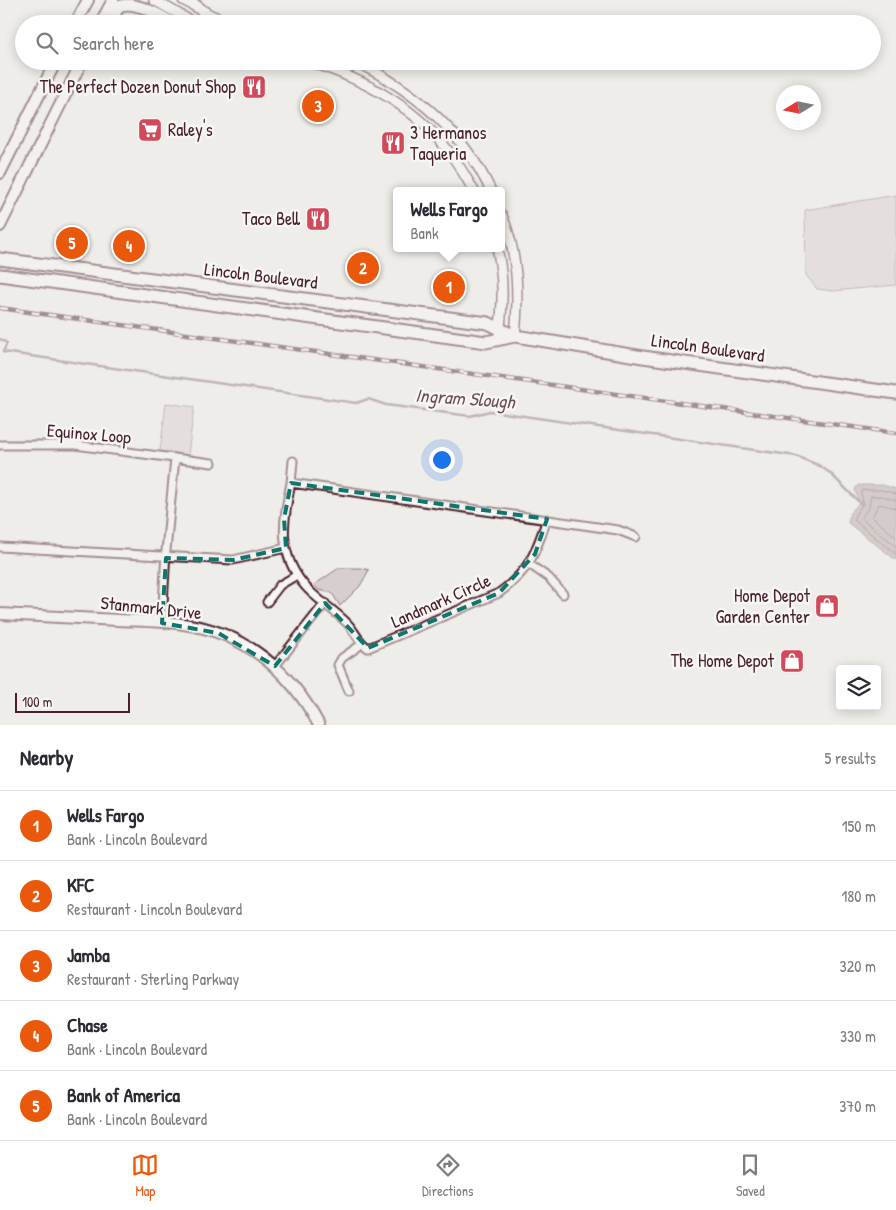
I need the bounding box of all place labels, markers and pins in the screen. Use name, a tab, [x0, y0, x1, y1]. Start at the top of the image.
place label: The Perfect Dozen Donut Shop	[40, 74, 236, 99]
restaurant icon: The Perfect Dozen Donut Shop	[241, 74, 267, 100]
pin: 3	[302, 87, 334, 125]
supermarket icon: Raley's	[137, 117, 163, 143]
place label: Raley's	[168, 117, 213, 142]
place label: 3 Hermanos Taqueria	[410, 120, 486, 166]
restaurant icon: 3 Hermanos Taqueria	[380, 130, 406, 156]
place label: Taco Bell	[242, 206, 300, 231]
restaurant icon: Taco Bell	[305, 206, 331, 232]
pin: 5	[56, 224, 88, 262]
pin: 4	[113, 227, 145, 265]
pin: 2	[347, 249, 379, 287]
pin: 1	[433, 268, 465, 306]
place label: Home Depot Garden Center	[715, 583, 811, 629]
shop icon: Home Depot Garden Center	[814, 593, 840, 619]
place label: The Home Depot	[671, 648, 775, 673]
shop icon: The Home Depot	[779, 648, 805, 674]

